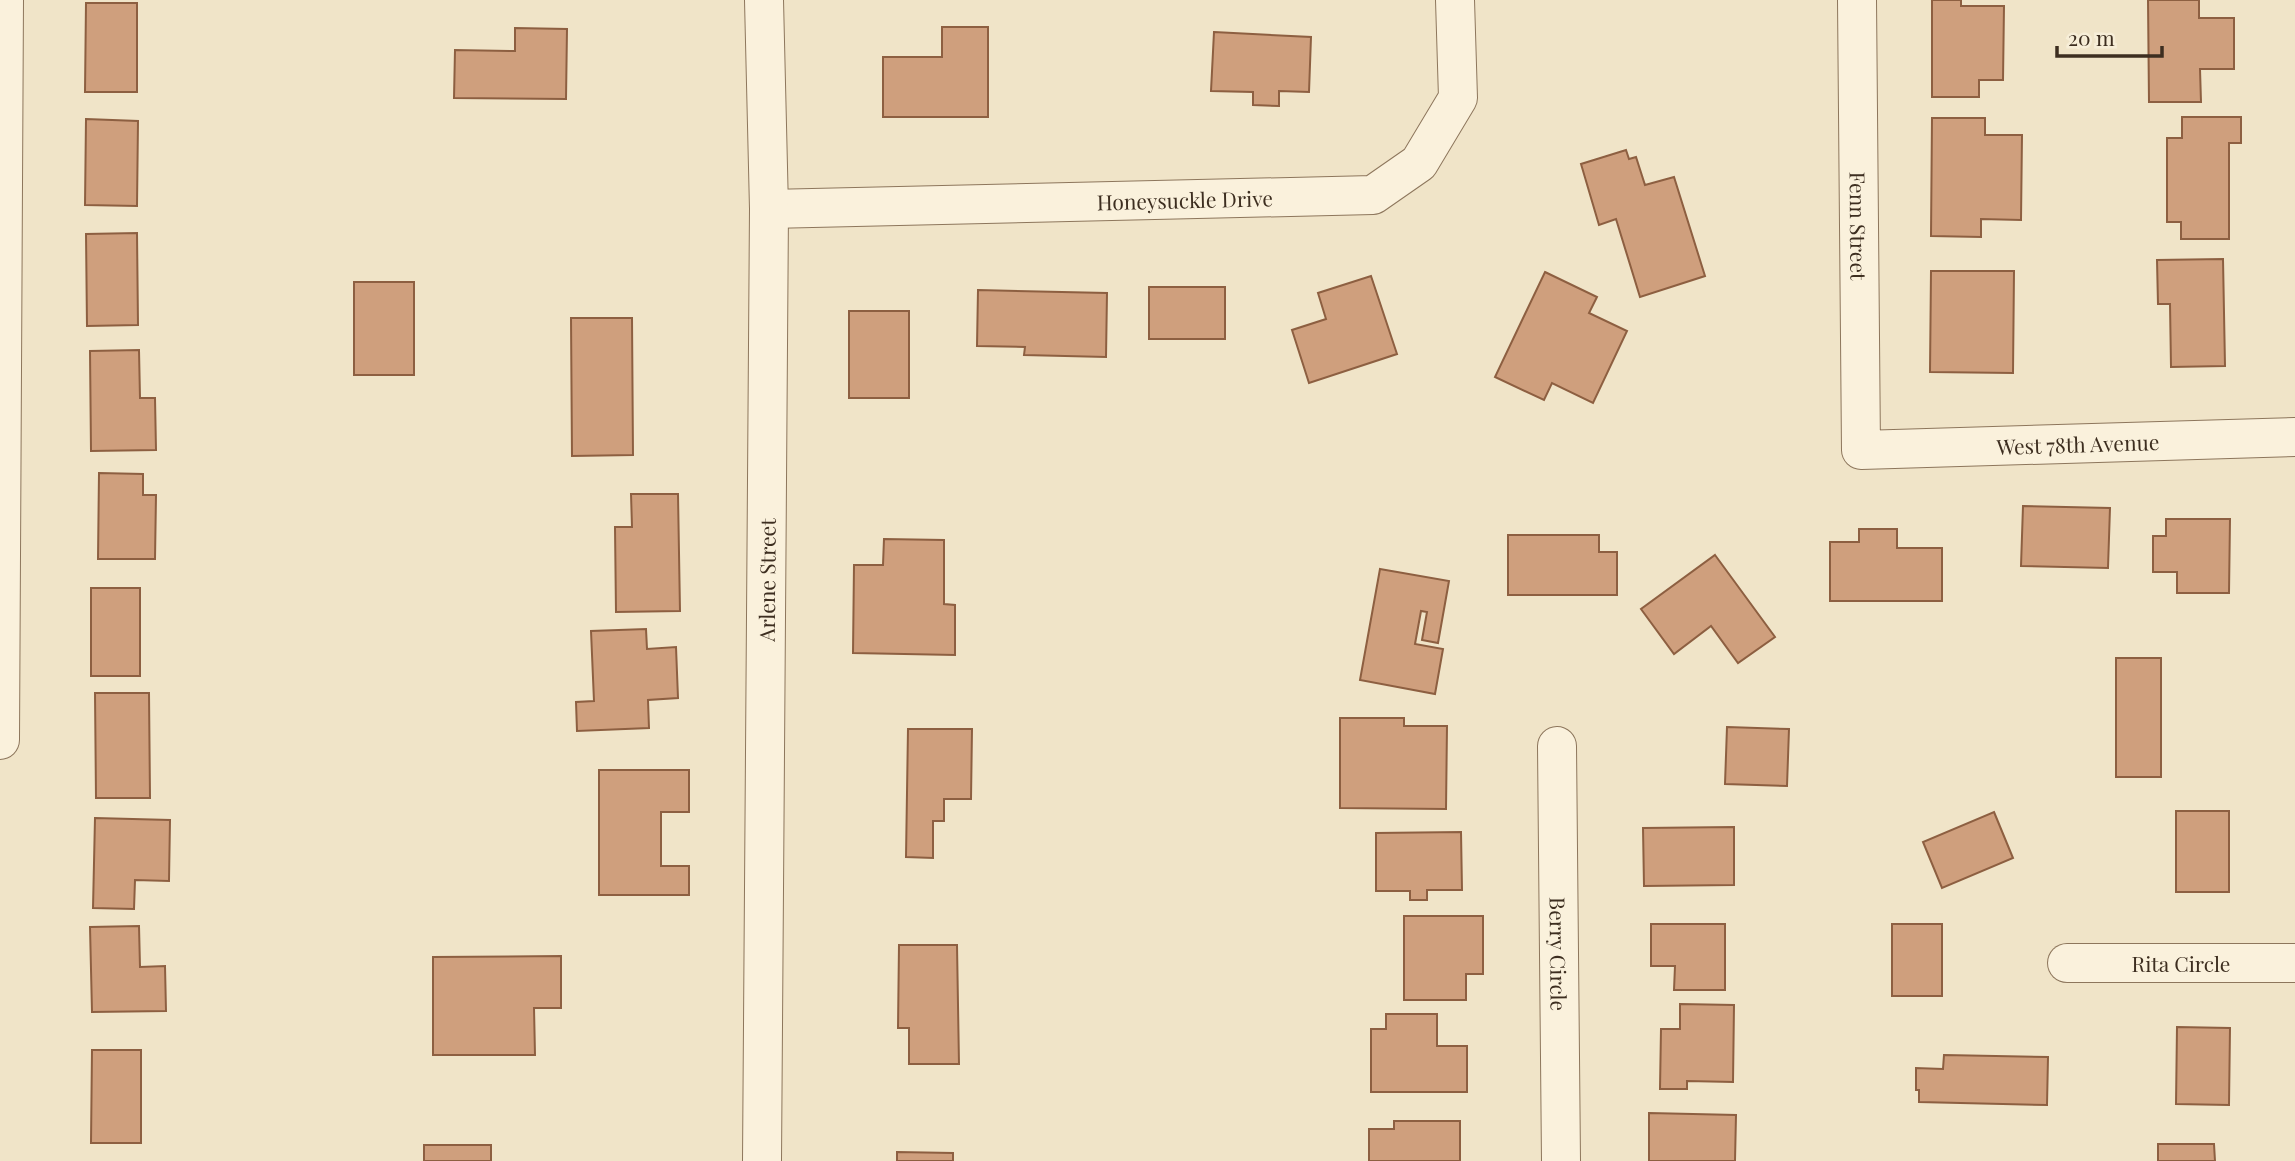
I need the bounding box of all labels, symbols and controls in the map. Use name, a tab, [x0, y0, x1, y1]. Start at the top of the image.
scale bar	[2057, 14, 2162, 58]
text: 20 m	[2068, 23, 2115, 51]
street label: Fenn Street	[1845, 171, 1873, 281]
street label: Honeysuckle Drive	[1096, 183, 1273, 215]
street label: West 78th Avenue	[1995, 427, 2160, 460]
street label: Arlene Street	[752, 518, 781, 643]
street label: Berry Circle	[1544, 897, 1574, 1011]
street label: Rita Circle	[2132, 949, 2230, 977]

